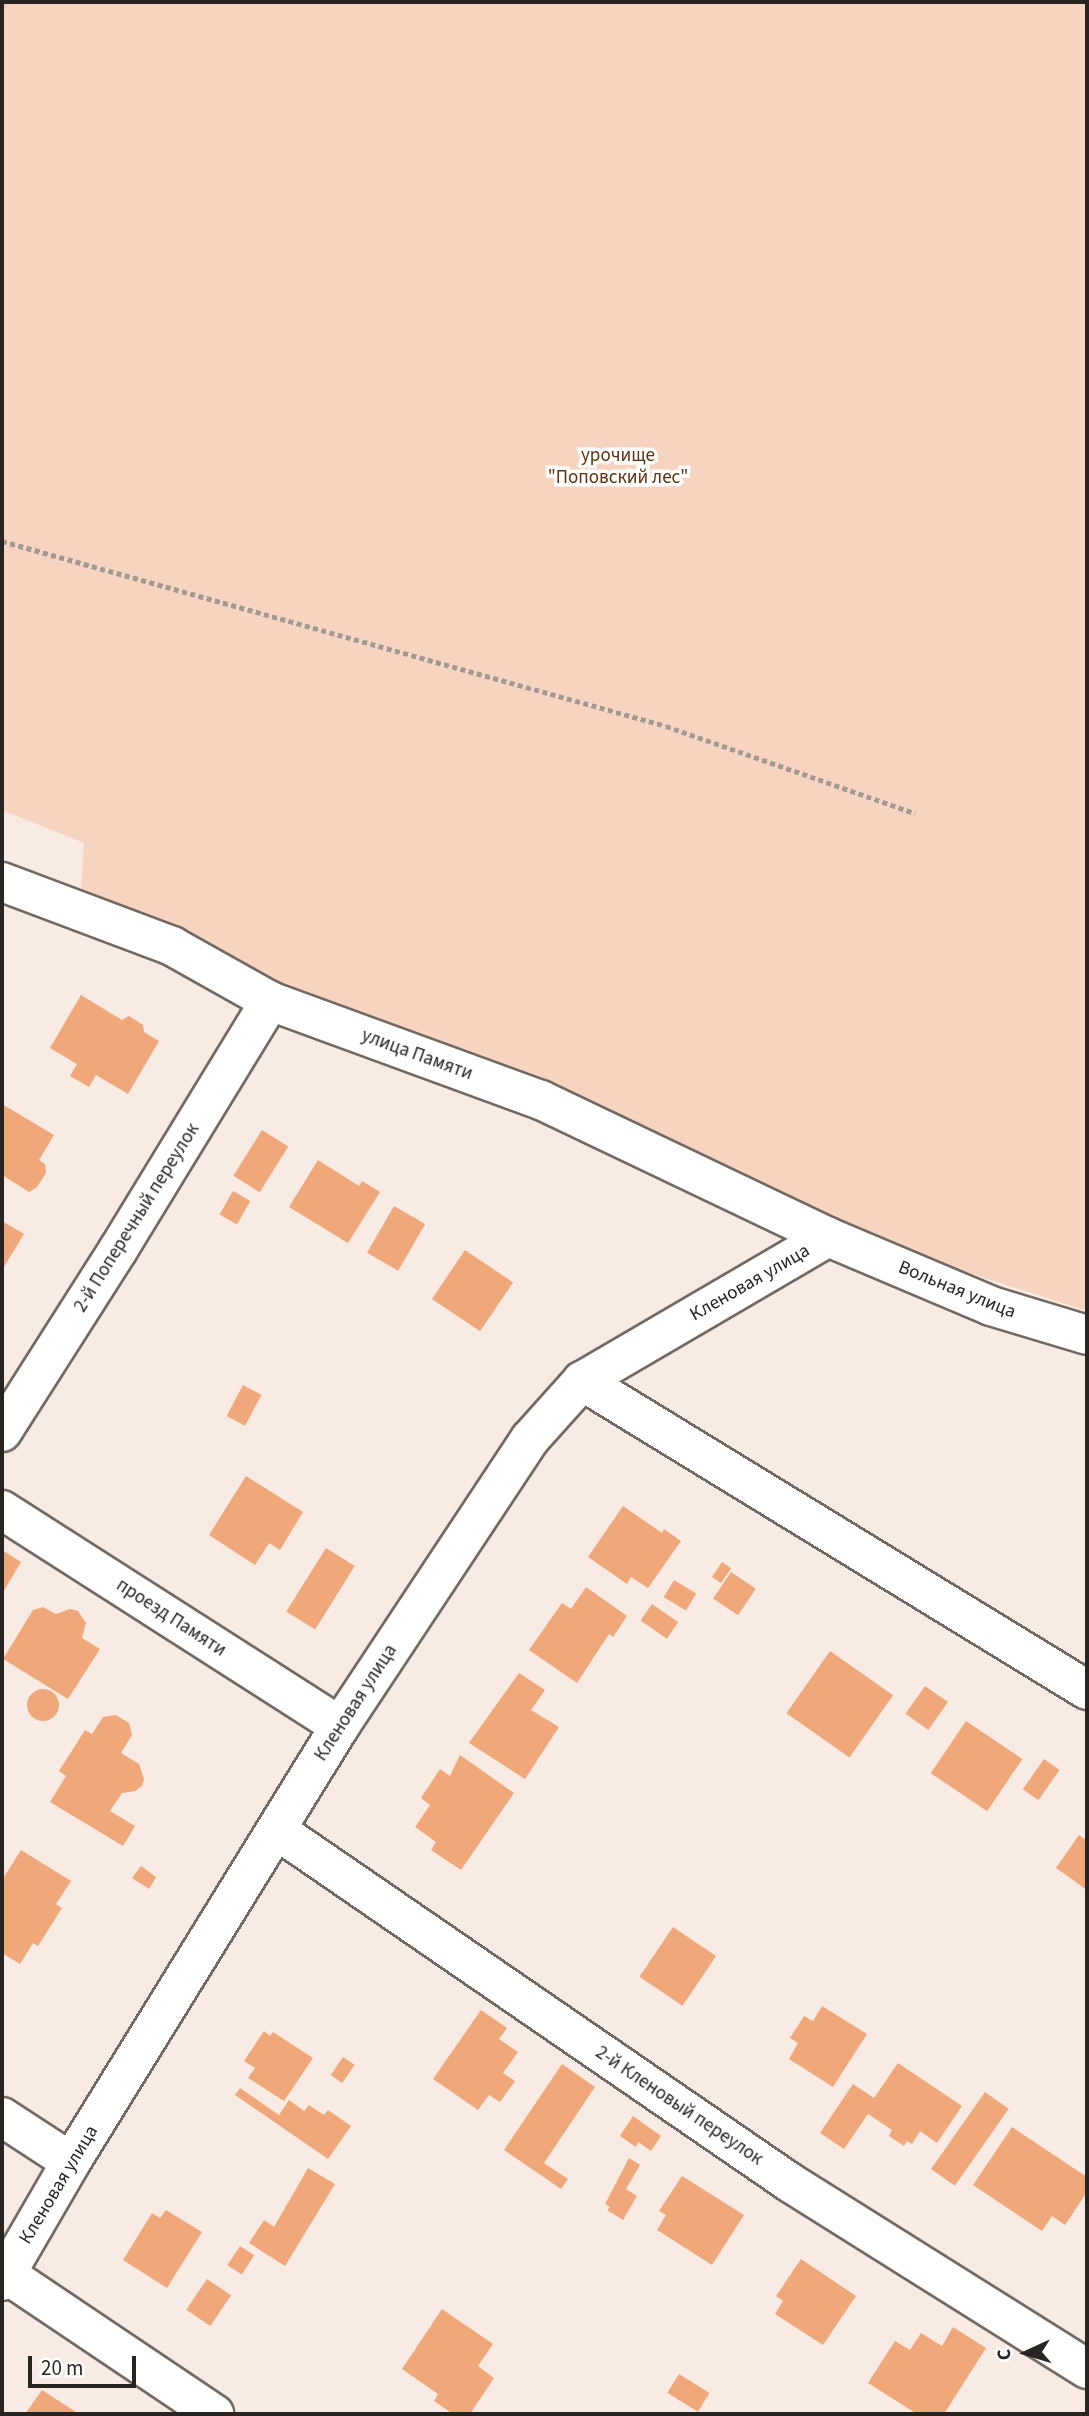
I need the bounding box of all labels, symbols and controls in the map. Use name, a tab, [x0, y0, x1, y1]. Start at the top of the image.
park label: урочище "Поповский лес"	[548, 445, 688, 489]
street label: улица Памяти	[358, 1024, 476, 1086]
street label: 2-й Поперечный переулок	[69, 1119, 205, 1317]
street label: Кленовая улица	[686, 1240, 814, 1326]
street label: Вольная улица	[895, 1256, 1019, 1324]
street label: проезд Памяти	[112, 1574, 230, 1662]
street label: Кленовая улица	[310, 1640, 402, 1766]
street label: 2-й Кленовый переулок	[591, 2041, 767, 2171]
street label: Кленовая улица	[15, 2121, 103, 2249]
north arrow	[991, 2318, 1061, 2388]
scale bar	[32, 2342, 140, 2386]
text: С	[991, 2348, 1018, 2361]
text: 20 m	[41, 2353, 83, 2383]

